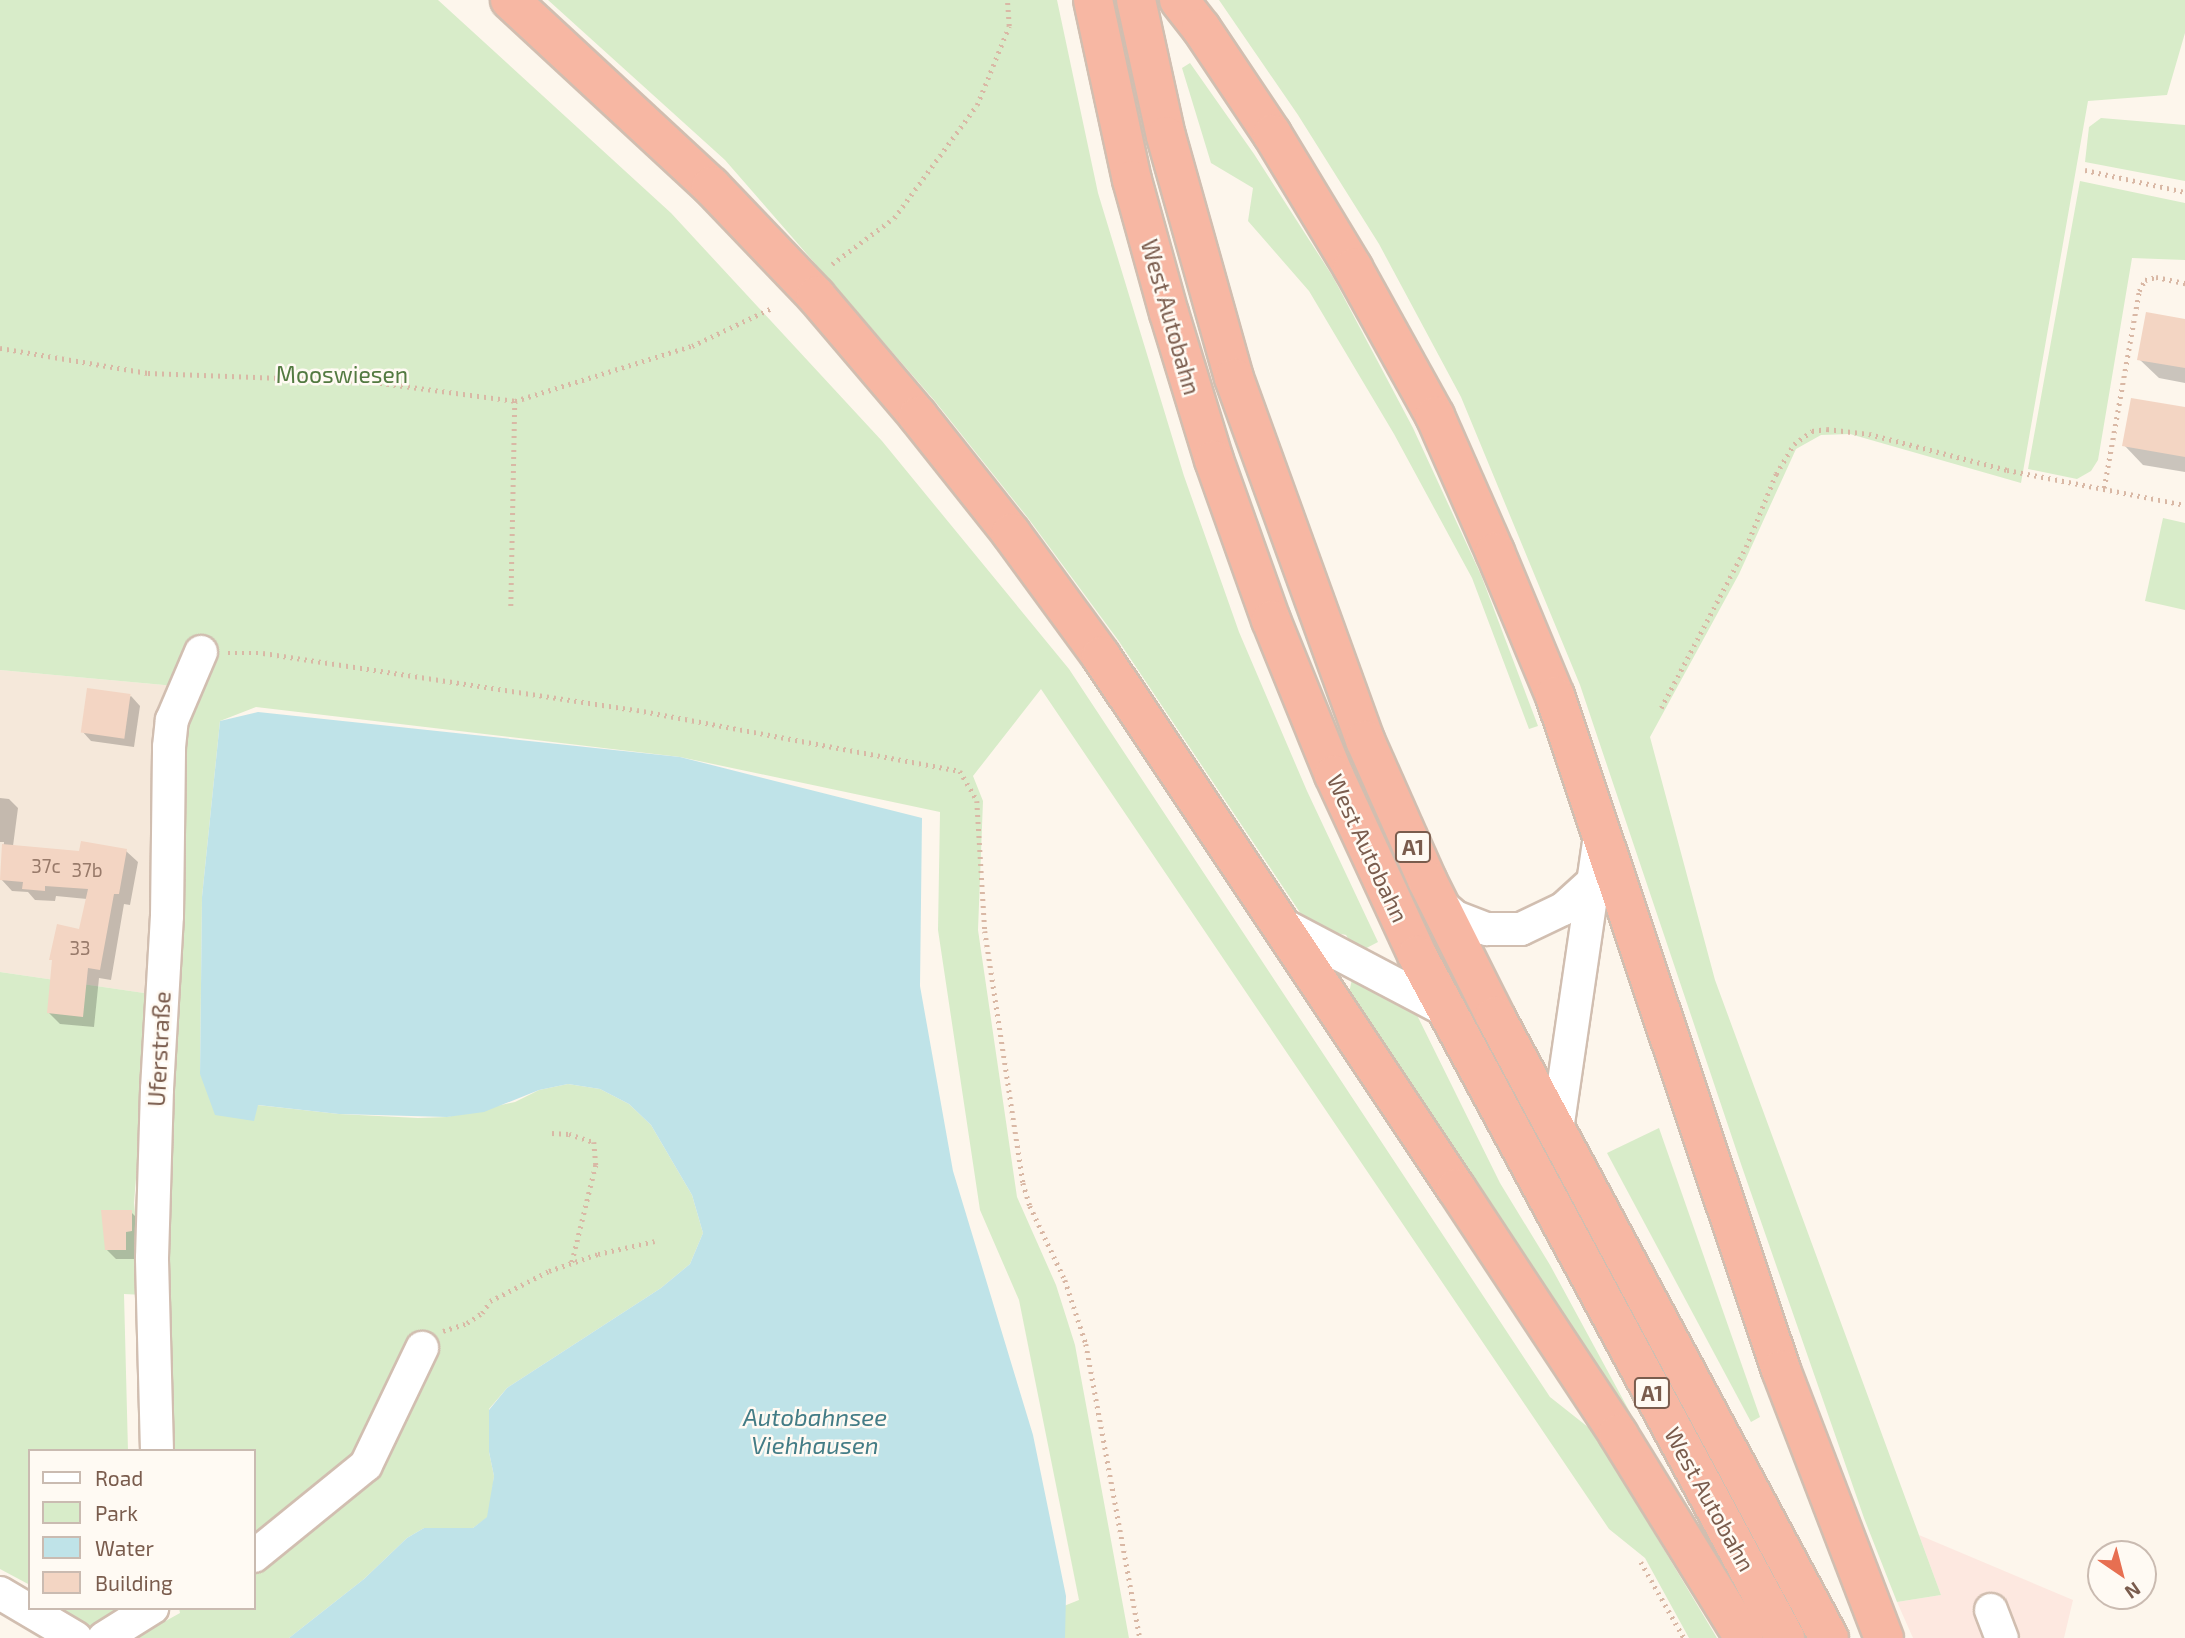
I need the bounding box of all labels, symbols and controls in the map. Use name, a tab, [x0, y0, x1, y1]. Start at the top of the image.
street label: West Autobahn	[1136, 236, 1206, 398]
park label: Mooswiesen	[276, 360, 408, 388]
street label: West Autobahn	[1321, 769, 1415, 927]
road number: A1	[1394, 830, 1432, 864]
house number: 37c	[31, 855, 61, 877]
house number: 37b	[71, 859, 103, 881]
house number: 33	[69, 937, 91, 959]
street label: Uferstraße	[142, 991, 176, 1107]
road number: A1	[1633, 1376, 1671, 1410]
water label: Autobahnsee Viehhausen	[743, 1403, 887, 1459]
street label: West Autobahn	[1659, 1422, 1761, 1576]
legend	[28, 1449, 256, 1610]
text: Road	[95, 1465, 143, 1490]
text: Park	[95, 1500, 138, 1525]
text: Water	[95, 1535, 154, 1560]
north arrow	[2087, 1540, 2157, 1610]
text: Building	[95, 1570, 173, 1595]
text: N	[2121, 1578, 2145, 1604]

